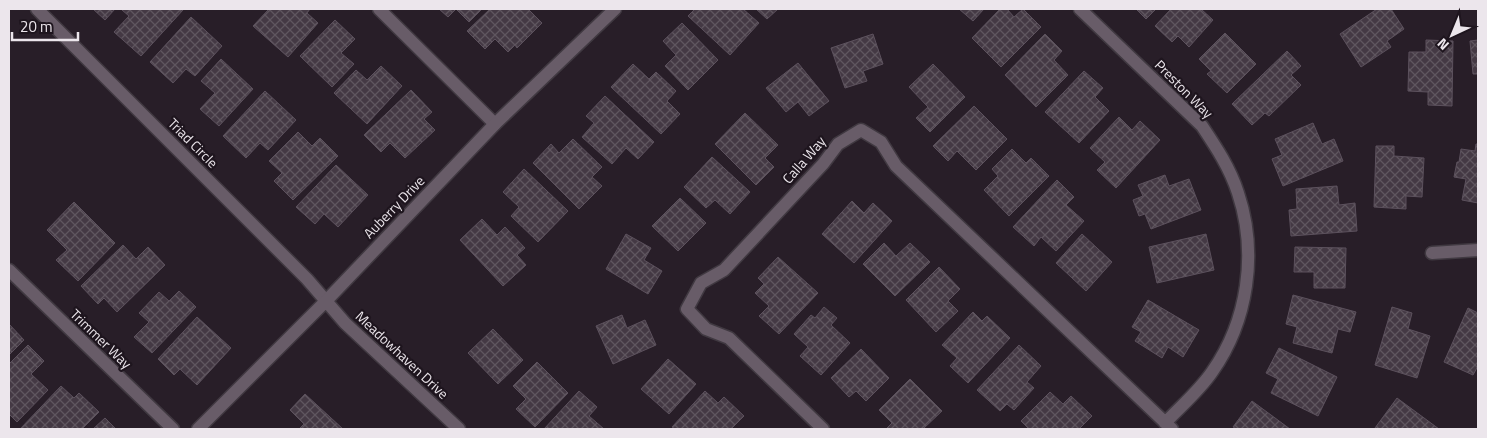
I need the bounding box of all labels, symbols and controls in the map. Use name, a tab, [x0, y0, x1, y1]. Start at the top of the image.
scale bar	[12, 10, 79, 42]
north arrow	[1427, 10, 1477, 60]
text: 20 m	[20, 15, 53, 38]
text: N	[1432, 34, 1453, 56]
street label: Preston Way	[1150, 55, 1219, 123]
street label: Triad Circle	[164, 113, 223, 172]
street label: Calla Way	[777, 131, 830, 188]
street label: Auberry Drive	[358, 170, 429, 243]
street label: Trimmer Way	[66, 304, 137, 374]
street label: Meadowhaven Drive	[351, 306, 454, 403]

